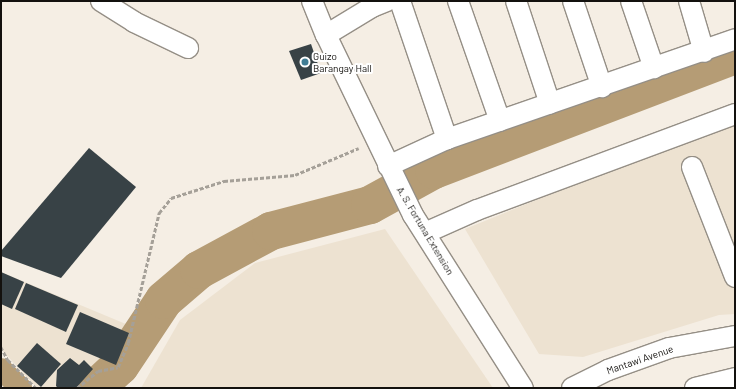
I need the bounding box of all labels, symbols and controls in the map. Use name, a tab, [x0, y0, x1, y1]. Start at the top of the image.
place label: Guizo Barangay Hall	[313, 50, 372, 74]
marker: Guizo Barangay Hall	[300, 57, 310, 67]
street label: A. S. Fortuna Extension	[394, 185, 456, 277]
street label: Mantawi Avenue	[605, 343, 675, 377]

